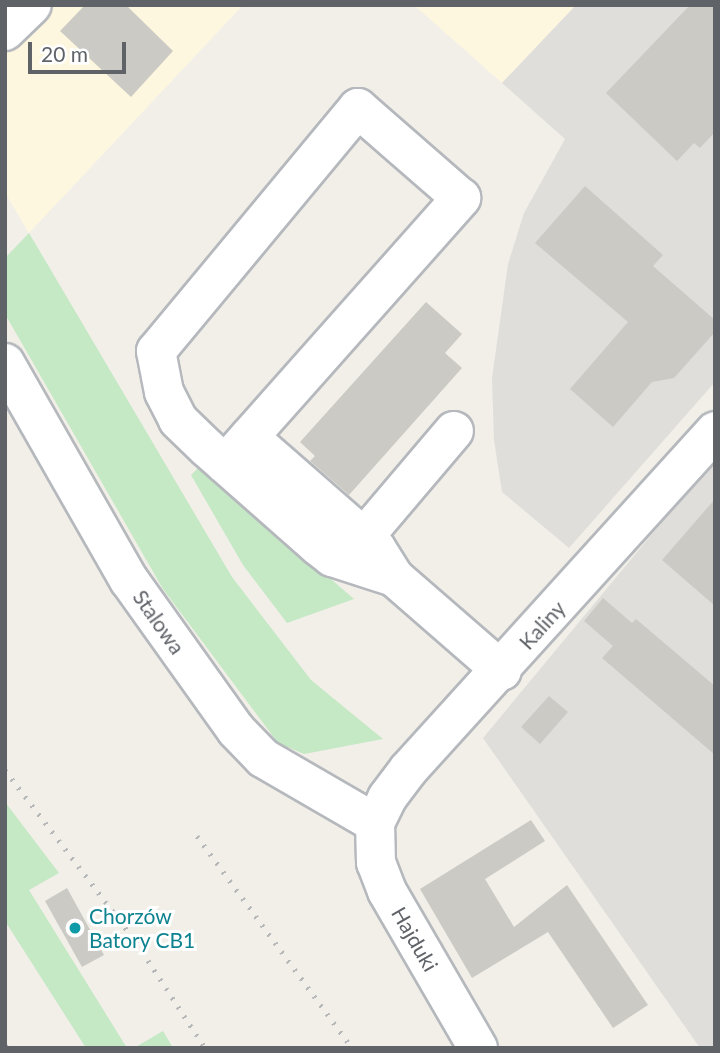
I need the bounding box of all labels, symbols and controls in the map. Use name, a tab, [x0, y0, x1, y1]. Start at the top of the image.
scale bar	[32, 28, 130, 72]
text: 20 m	[41, 41, 88, 66]
street label: Stalowa	[128, 585, 190, 659]
street label: Kaliny	[514, 596, 570, 654]
street label: Hajduki	[386, 902, 444, 976]
place label: Chorzów Batory CB1	[89, 903, 196, 953]
marker: Chorzów Batory CB1	[67, 920, 83, 936]

